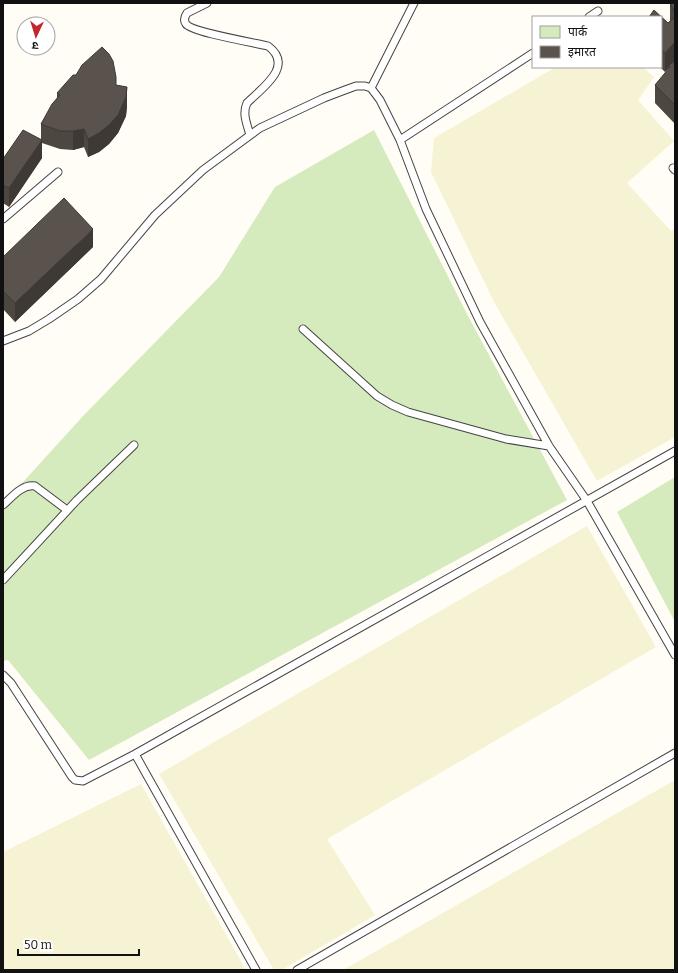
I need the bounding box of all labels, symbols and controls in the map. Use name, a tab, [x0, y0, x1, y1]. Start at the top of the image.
north arrow	[16, 16, 56, 56]
legend	[532, 16, 662, 68]
text: पार्क	[568, 25, 588, 39]
text: उ	[31, 39, 39, 52]
text: इमारत	[568, 45, 597, 59]
scale bar	[18, 931, 139, 957]
text: 50 m	[24, 938, 53, 952]

